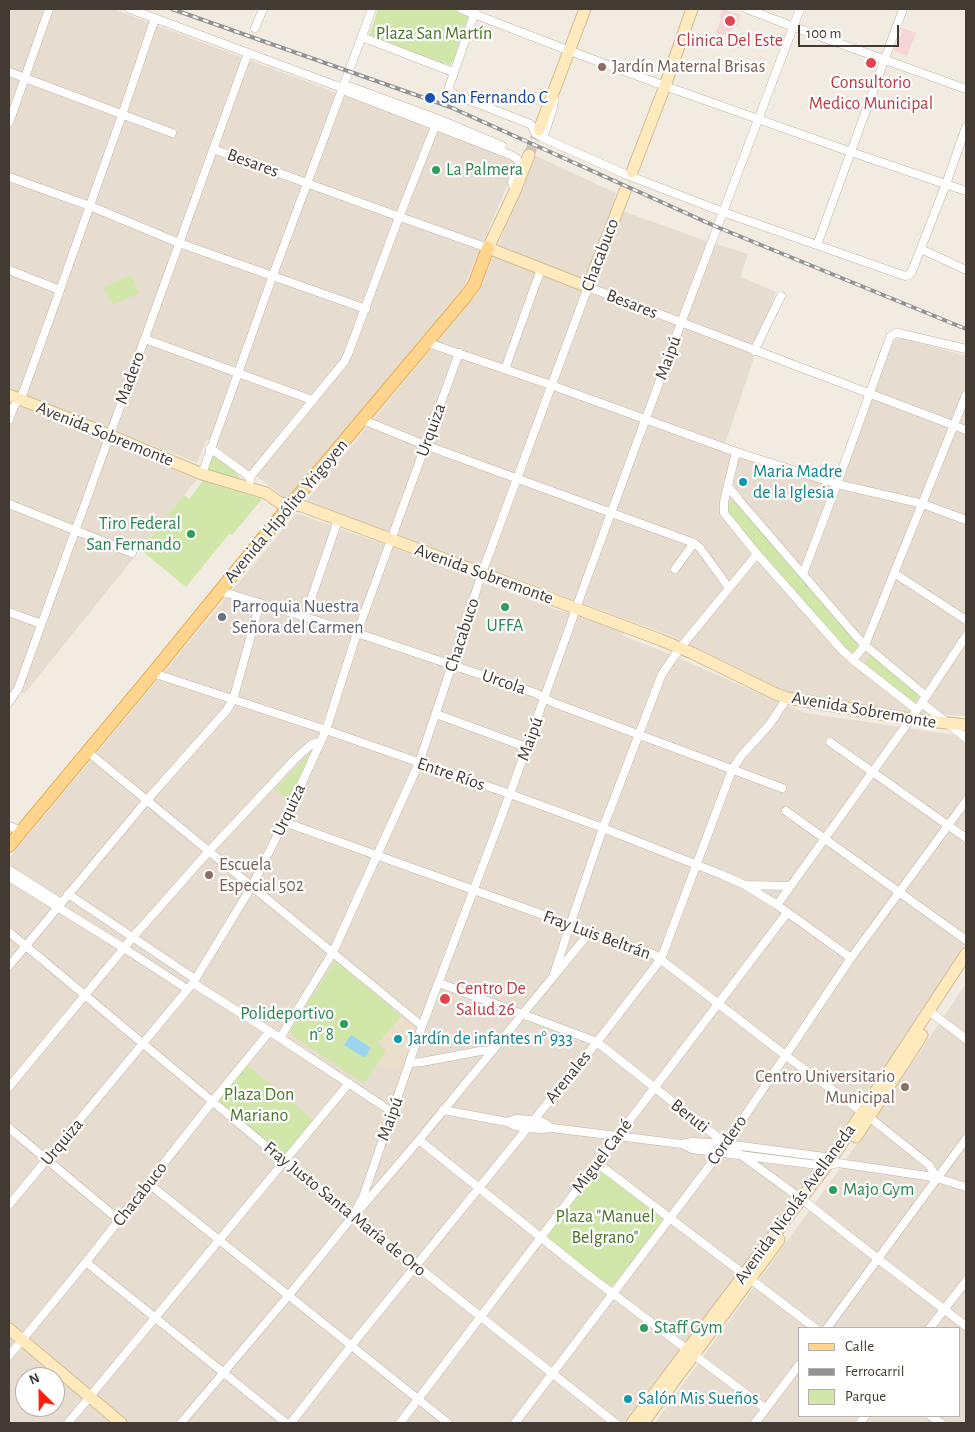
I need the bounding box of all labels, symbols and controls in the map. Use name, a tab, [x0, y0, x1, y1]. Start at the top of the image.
marker: Clinica Del Este	[723, 14, 737, 28]
scale bar	[800, 15, 901, 47]
park label: Plaza San Martín	[376, 23, 492, 45]
text: 100 m	[806, 26, 841, 41]
place label: Clinica Del Este	[677, 30, 783, 52]
place label: Jardín Maternal Brisas	[612, 56, 765, 78]
marker: Consultorio Medico Municipal	[864, 56, 878, 70]
marker: Jardín Maternal Brisas	[596, 61, 608, 73]
place label: Consultorio Medico Municipal	[809, 72, 933, 115]
place label: San Fernando C	[441, 87, 548, 109]
marker: San Fernando C	[423, 91, 437, 105]
street label: Besares	[224, 144, 282, 182]
place label: La Palmera	[446, 159, 523, 181]
marker: La Palmera	[430, 164, 442, 176]
street label: Chacabuco	[576, 216, 624, 294]
street label: Besares	[603, 284, 661, 324]
street label: Maipú	[650, 333, 686, 383]
street label: Madero	[111, 349, 149, 407]
street label: Avenida Sobremonte	[33, 397, 177, 471]
street label: Urquiza	[411, 400, 451, 460]
street label: Avenida Hipólito Yrigoyen	[219, 434, 353, 588]
place label: Maria Madre de la Iglesia	[753, 461, 842, 504]
marker: Maria Madre de la Iglesia	[737, 476, 749, 488]
place label: Tiro Federal San Fernando	[86, 513, 181, 556]
marker: Tiro Federal San Fernando	[185, 528, 197, 540]
street label: Avenida Sobremonte	[412, 539, 556, 609]
street label: Chacabuco	[440, 595, 484, 675]
place label: Parroquia Nuestra Señora del Carmen	[232, 596, 364, 638]
marker: UFFA	[499, 601, 511, 613]
marker: Parroquia Nuestra Señora del Carmen	[216, 611, 228, 623]
place label: UFFA	[487, 615, 523, 637]
street label: Urcola	[479, 664, 529, 700]
street label: Avenida Sobremonte	[790, 687, 938, 733]
street label: Maipú	[512, 714, 548, 764]
street label: Entre Ríos	[414, 752, 488, 796]
street label: Urquiza	[268, 780, 310, 840]
place label: Escuela Especial 502	[219, 854, 304, 896]
marker: Escuela Especial 502	[203, 869, 215, 881]
street label: Fray Luis Beltrán	[540, 905, 654, 965]
place label: Centro De Salud 26	[456, 978, 526, 1021]
marker: Centro De Salud 26	[438, 992, 452, 1006]
place label: Polideportivo n° 8	[240, 1003, 334, 1046]
marker: Polideportivo n° 8	[338, 1018, 350, 1030]
place label: Jardín de infantes n° 933	[408, 1028, 573, 1050]
marker: Jardín de infantes n° 933	[392, 1033, 404, 1045]
street label: Arenales	[540, 1046, 596, 1108]
place label: Centro Universitario Municipal	[755, 1066, 895, 1108]
marker: Centro Universitario Municipal	[899, 1081, 911, 1093]
park label: Plaza Don Mariano	[224, 1084, 294, 1126]
street label: Maipú	[372, 1094, 408, 1144]
street label: Beruti	[666, 1094, 714, 1138]
street label: Cordero	[702, 1111, 752, 1169]
street label: Urquiza	[36, 1114, 88, 1170]
street label: Miguel Cané	[567, 1115, 637, 1197]
street label: Avenida Nicolás Avellaneda	[730, 1120, 860, 1288]
street label: Fray Justo Santa María de Oro	[259, 1137, 431, 1281]
street label: Chacabuco	[108, 1157, 172, 1231]
place label: Majo Gym	[843, 1179, 914, 1201]
marker: Majo Gym	[827, 1184, 839, 1196]
park label: Plaza "Manuel Belgrano"	[555, 1206, 655, 1248]
place label: Staff Gym	[654, 1317, 723, 1339]
marker: Staff Gym	[638, 1322, 650, 1334]
legend	[798, 1327, 960, 1417]
text: Calle	[845, 1339, 874, 1354]
text: Ferrocarril	[845, 1364, 904, 1379]
north arrow	[15, 1367, 65, 1417]
text: N	[27, 1371, 42, 1387]
place label: Salón Mis Sueños	[638, 1388, 759, 1410]
text: Parque	[845, 1389, 886, 1404]
marker: Salón Mis Sueños	[622, 1393, 634, 1405]

